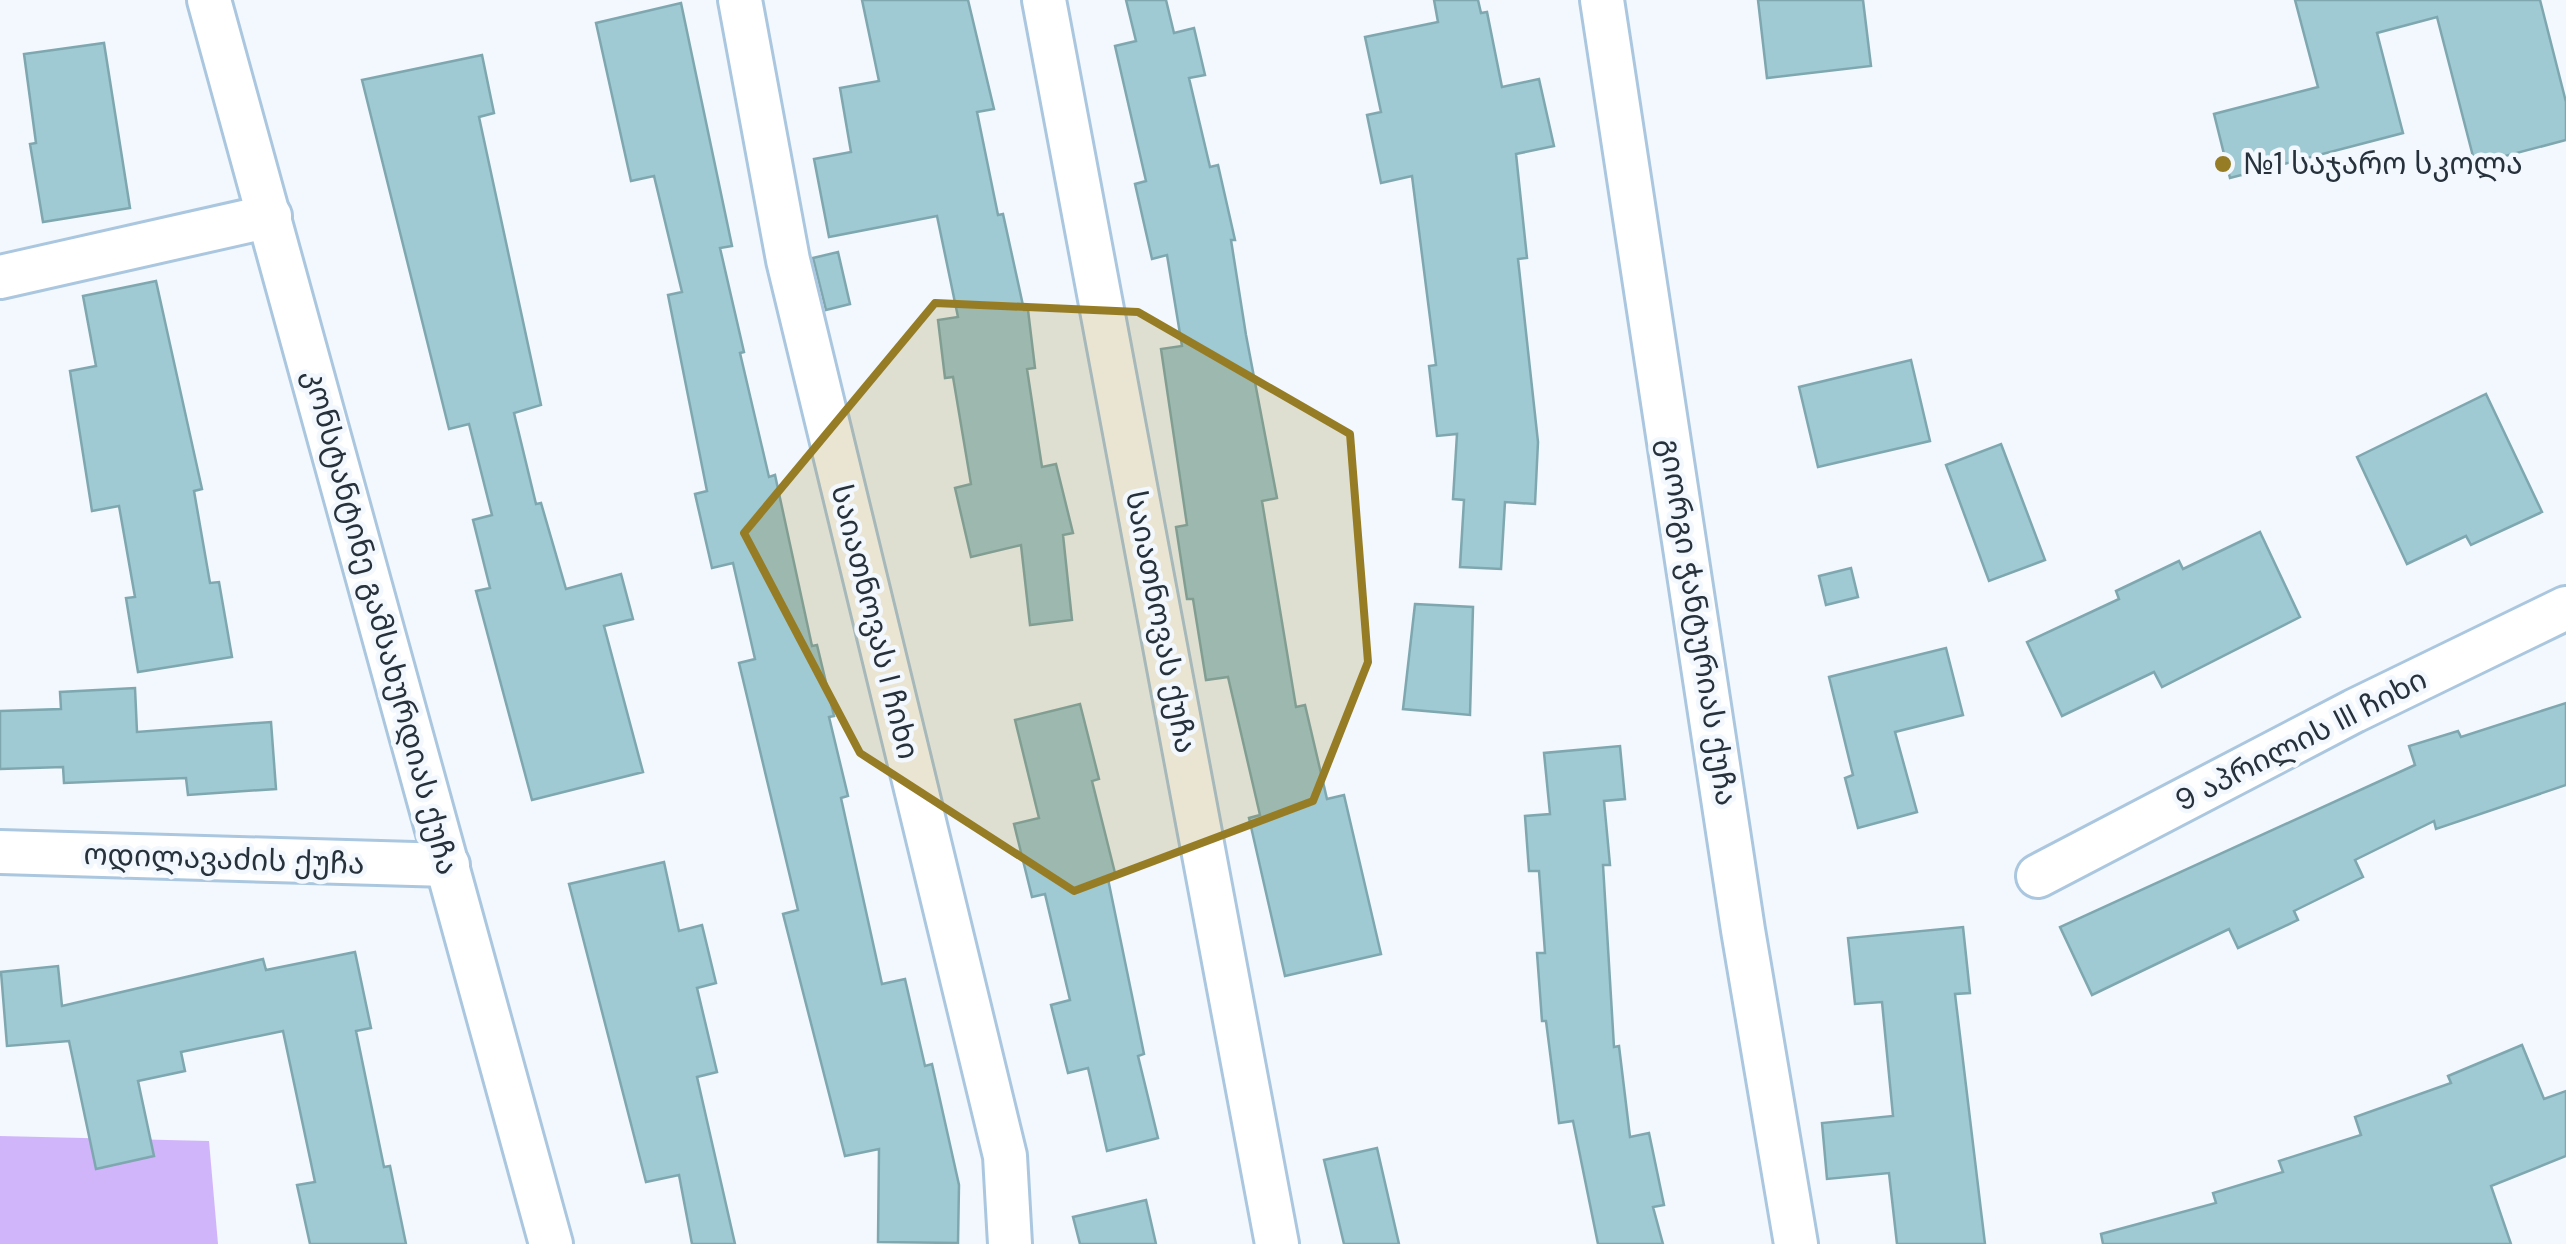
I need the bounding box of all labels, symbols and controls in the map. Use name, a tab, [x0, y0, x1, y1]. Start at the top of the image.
place label: №1 საჯარო სკოლა	[2243, 144, 2523, 183]
marker: №1 საჯარო სკოლა	[2212, 153, 2234, 175]
street label: კონსტანტინე გამსახურდიას ქუჩა	[295, 365, 468, 879]
street label: გიორგი ჭანტურიას ქუჩა	[1650, 435, 1747, 808]
street label: საიათნოვას I ჩიხი	[823, 481, 928, 763]
street label: საიათნოვას ქუჩა	[1117, 488, 1206, 756]
street label: 9 აპრილის III ჩიხი	[2168, 659, 2433, 820]
street label: ოდილავაძის ქუჩა	[83, 834, 365, 883]

